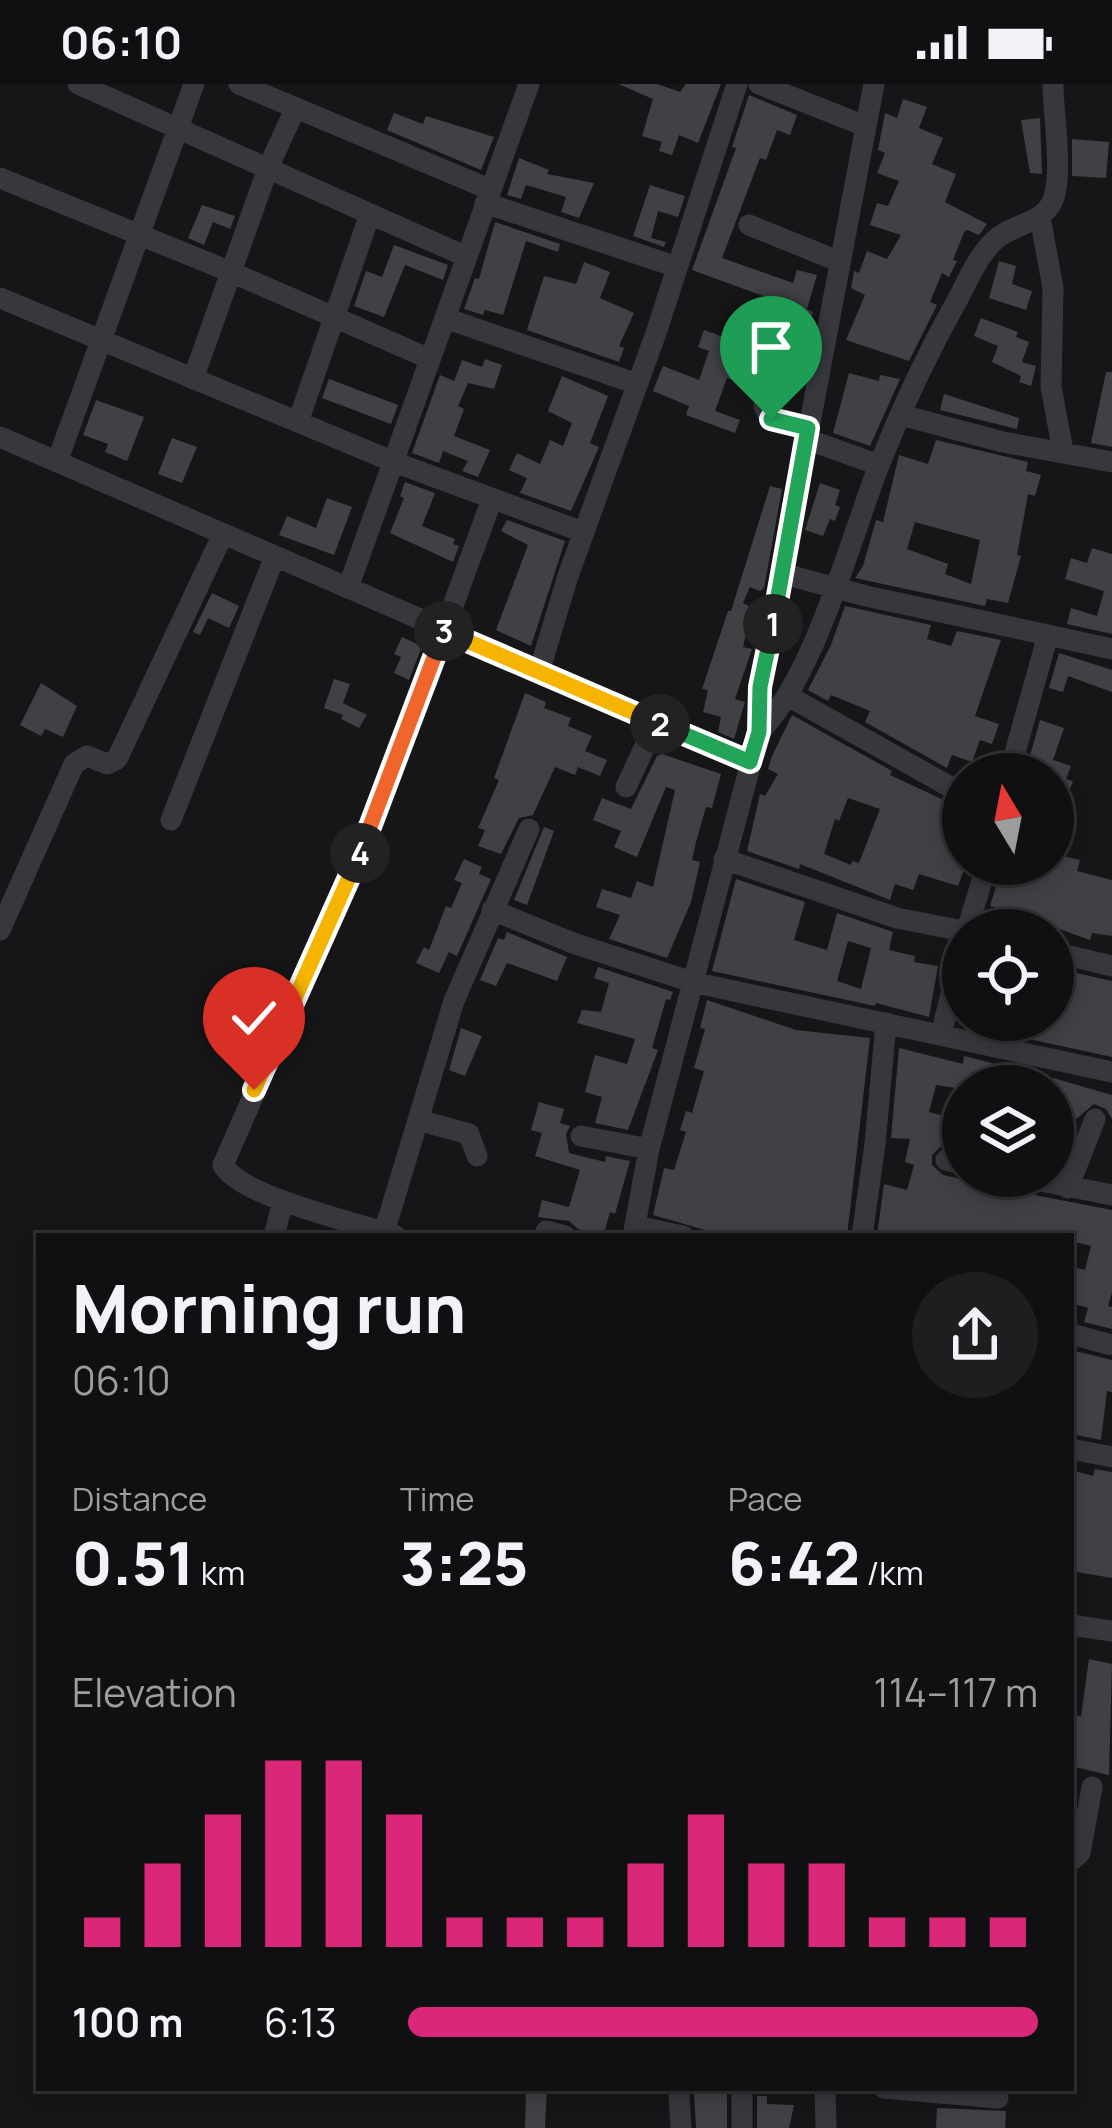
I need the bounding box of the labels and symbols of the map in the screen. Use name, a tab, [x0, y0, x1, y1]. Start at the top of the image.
pin	[720, 296, 822, 419]
pin: 1	[743, 594, 803, 654]
pin: 3	[414, 601, 474, 661]
pin: 2	[630, 694, 690, 754]
north arrow	[942, 753, 1074, 885]
pin: 4	[330, 823, 390, 883]
pin	[203, 967, 305, 1090]

